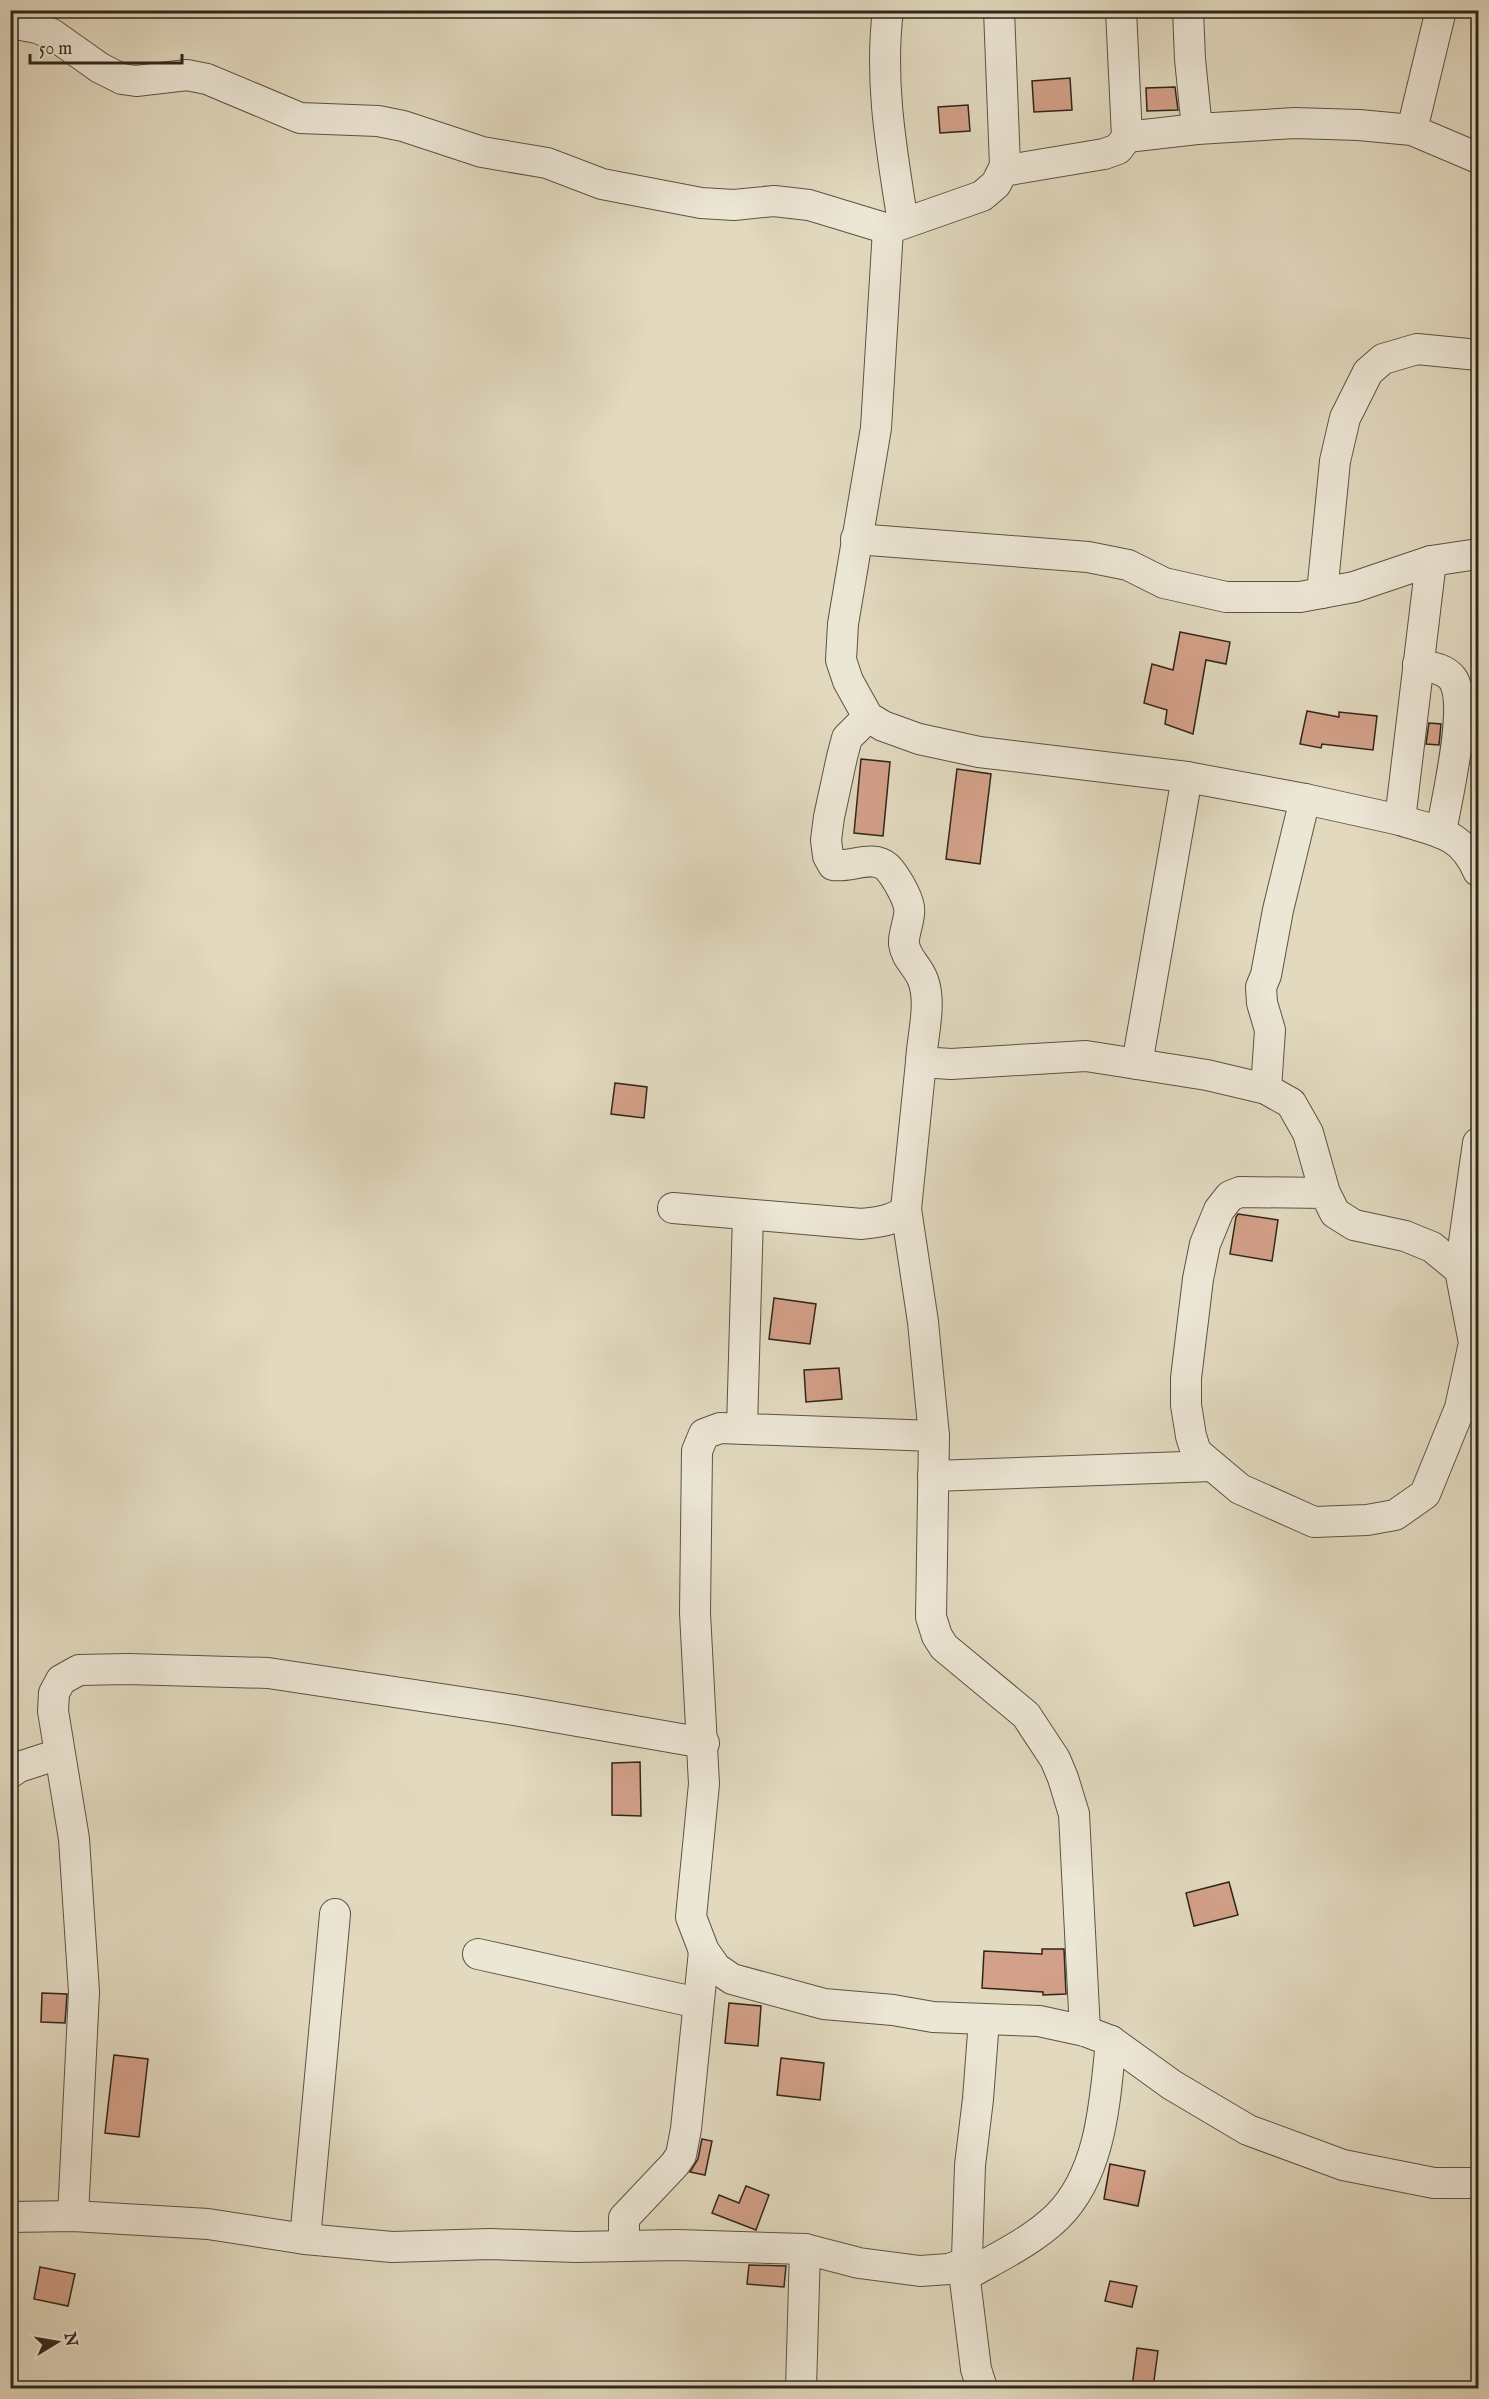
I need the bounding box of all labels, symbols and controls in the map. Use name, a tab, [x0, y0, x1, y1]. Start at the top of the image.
scale bar	[30, 27, 182, 65]
text: 50 m	[39, 38, 72, 61]
north arrow	[27, 2312, 87, 2372]
text: N	[58, 2330, 81, 2348]

